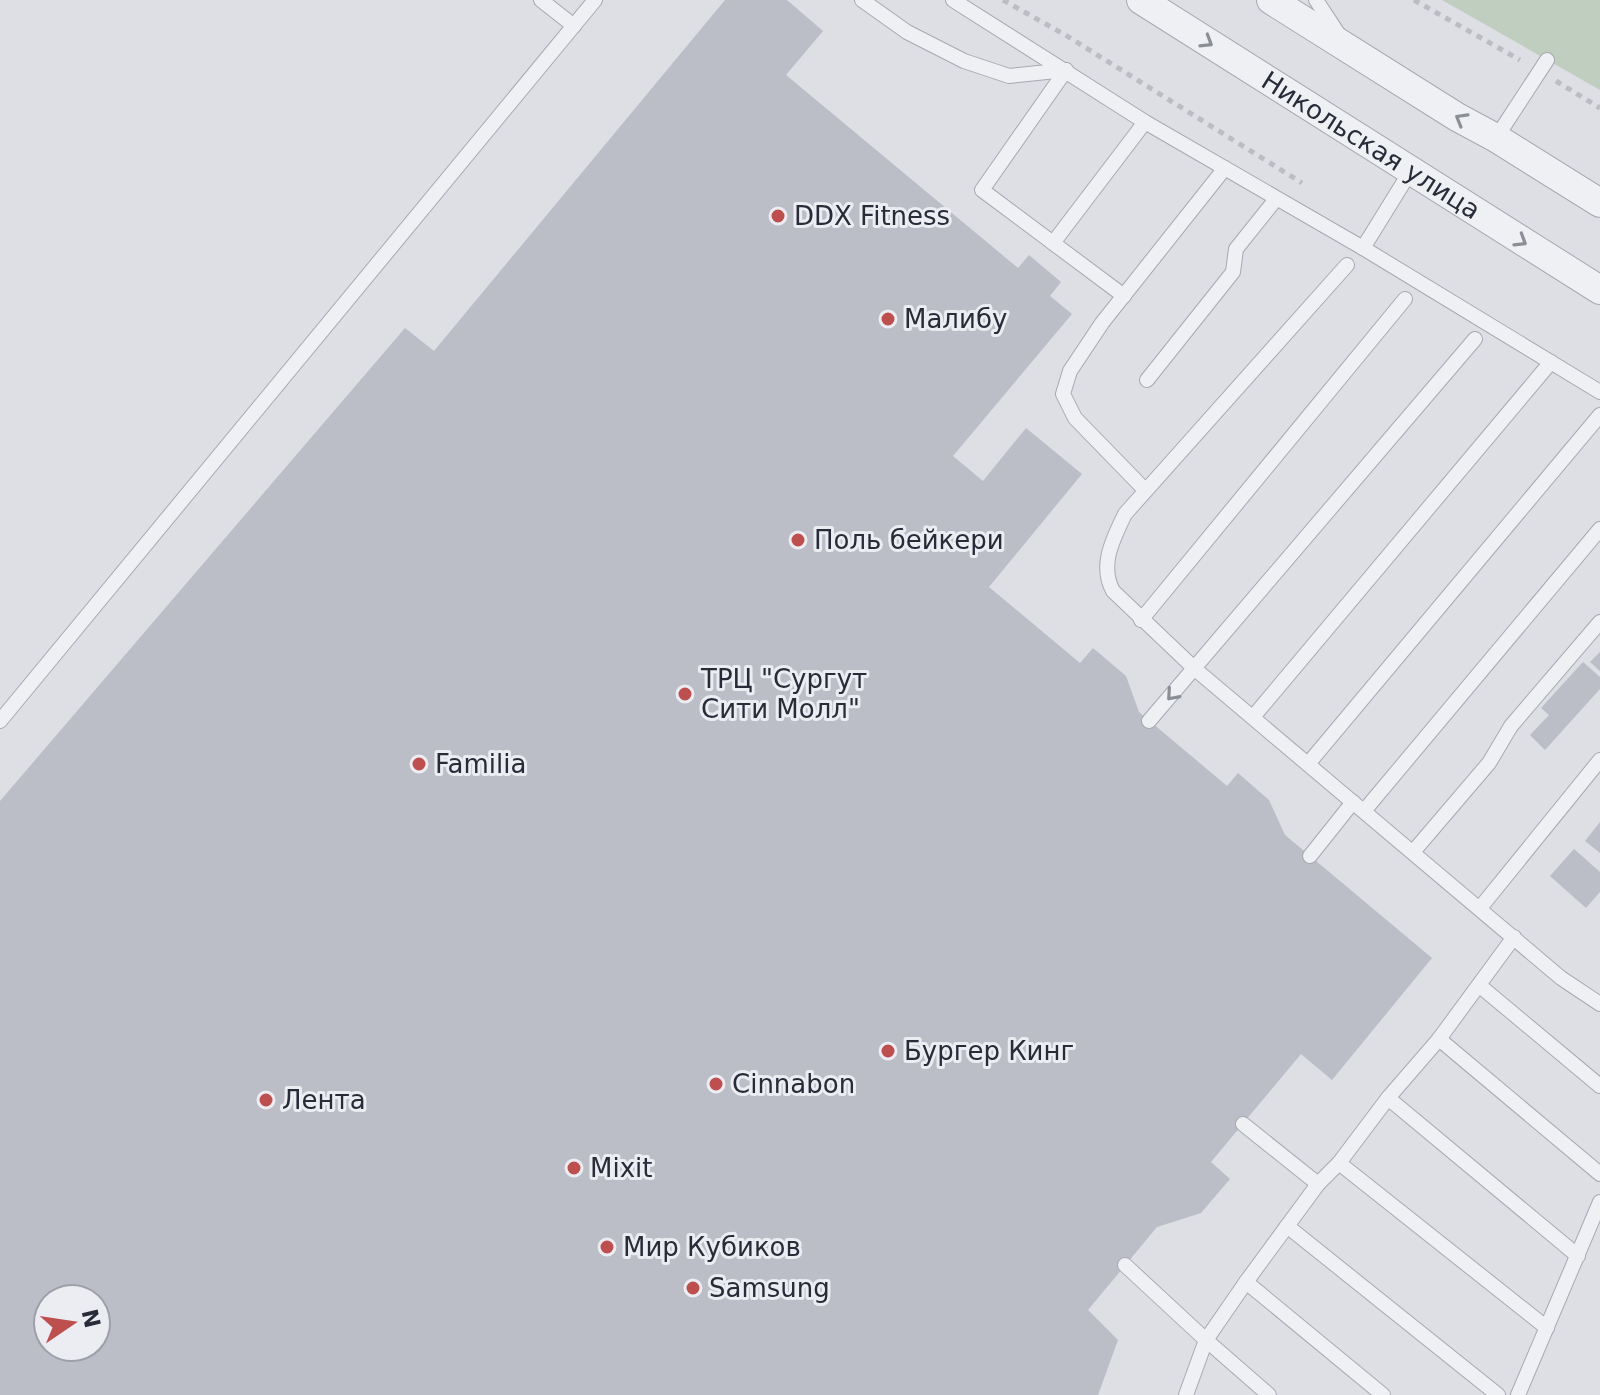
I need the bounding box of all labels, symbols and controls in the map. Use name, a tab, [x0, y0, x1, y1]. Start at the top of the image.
one-way arrow	[1198, 32, 1212, 47]
street label: Никольская улица	[1256, 65, 1486, 225]
one-way arrow	[1456, 113, 1470, 129]
place label: DDX Fitness	[794, 201, 950, 231]
marker: DDX Fitness	[769, 207, 787, 225]
one-way arrow	[1512, 231, 1527, 246]
place label: Малибу	[904, 304, 1007, 334]
marker: Малибу	[879, 310, 897, 328]
place label: Поль бейкери	[814, 525, 1004, 555]
marker: Поль бейкери	[789, 531, 807, 549]
place label: ТРЦ "Сургут Сити Молл"	[700, 664, 867, 724]
marker: ТРЦ "Сургут Сити Молл"	[676, 685, 694, 703]
one-way arrow	[1167, 686, 1182, 701]
place label: Familia	[435, 749, 526, 779]
marker: Familia	[410, 755, 428, 773]
place label: Бургер Кинг	[904, 1036, 1074, 1066]
marker: Бургер Кинг	[879, 1042, 897, 1060]
place label: Cinnabon	[732, 1069, 855, 1099]
marker: Cinnabon	[707, 1075, 725, 1093]
place label: Лента	[282, 1085, 366, 1115]
marker: Лента	[257, 1091, 275, 1109]
place label: Mixit	[590, 1153, 652, 1183]
marker: Mixit	[565, 1159, 583, 1177]
place label: Мир Кубиков	[623, 1232, 801, 1262]
marker: Мир Кубиков	[598, 1238, 616, 1256]
place label: Samsung	[709, 1273, 830, 1303]
marker: Samsung	[684, 1279, 702, 1297]
north arrow	[32, 1283, 112, 1363]
text: N	[77, 1307, 105, 1330]

